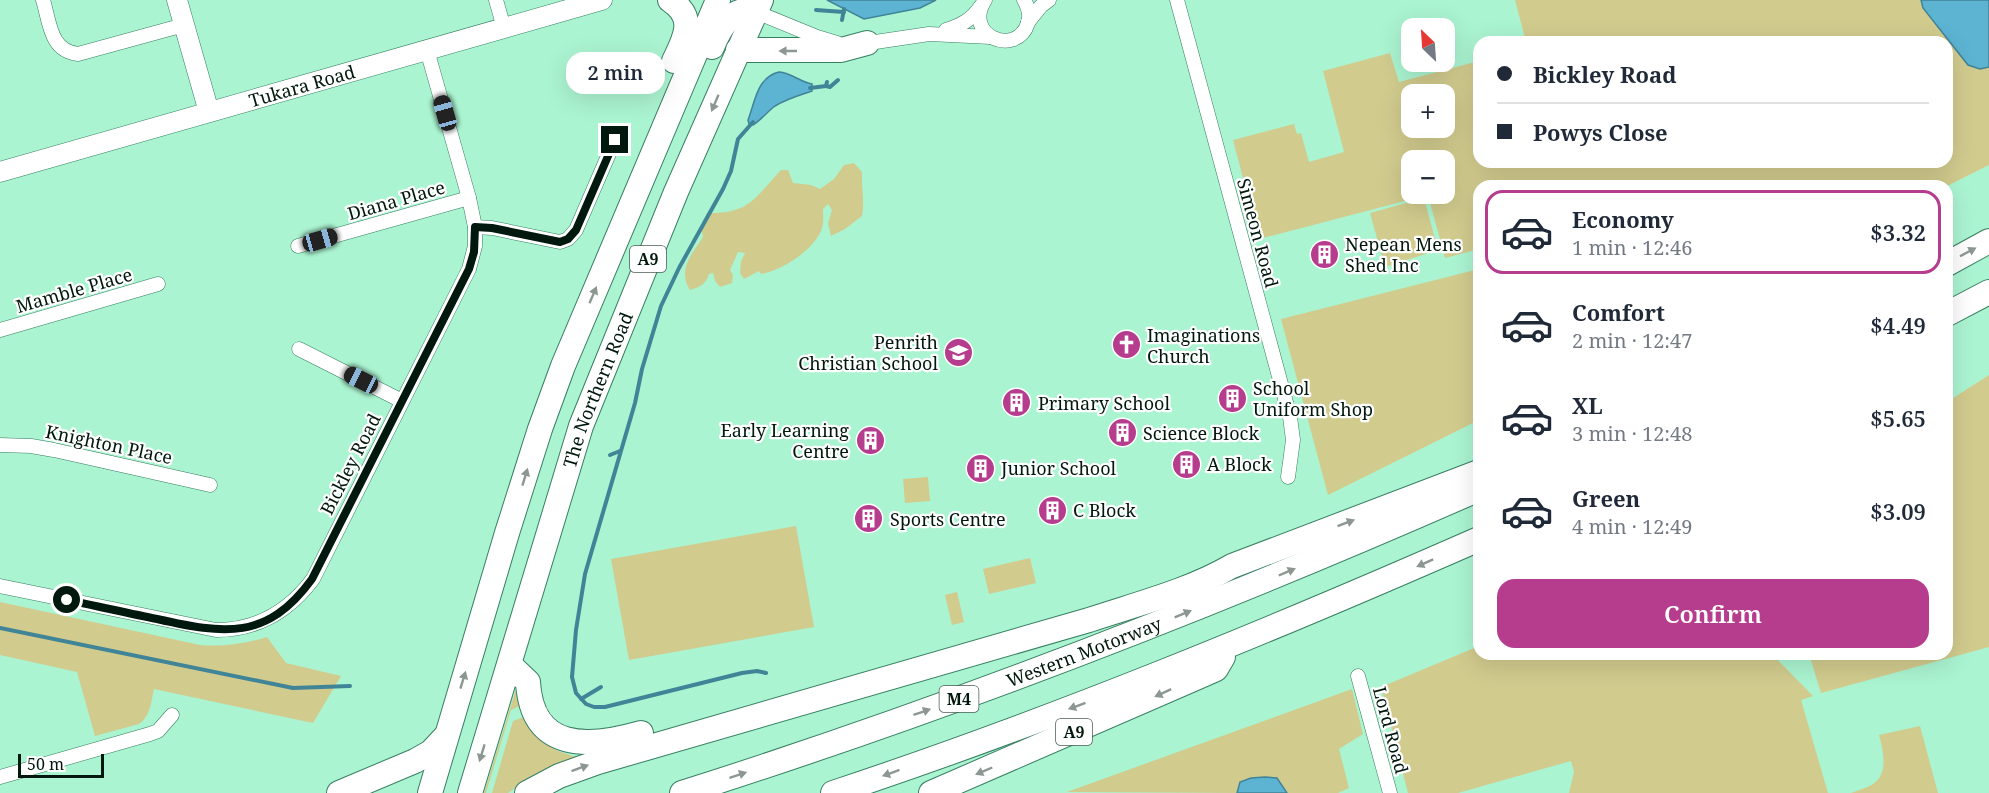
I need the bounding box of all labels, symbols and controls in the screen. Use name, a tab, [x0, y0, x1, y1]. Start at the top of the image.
north arrow	[1401, 18, 1455, 72]
map controls	[1401, 18, 1455, 204]
one-way arrow	[779, 46, 798, 56]
callout: 2 min	[566, 53, 664, 95]
street label: Tukara Road	[246, 59, 358, 112]
text: 2 min	[588, 59, 643, 86]
text: Bickley Road	[1533, 59, 1677, 89]
button: +	[1401, 84, 1455, 138]
car	[431, 93, 459, 133]
one-way arrow	[710, 95, 719, 112]
text: Powys Close	[1533, 117, 1668, 147]
route end	[601, 126, 628, 153]
button: −	[1401, 150, 1455, 204]
street label: Diana Place	[344, 175, 448, 225]
street label: Simeon Road	[1232, 176, 1284, 290]
text: Economy	[1572, 204, 1674, 234]
icon: car	[1500, 205, 1554, 259]
text: $3.32	[1870, 217, 1926, 247]
car	[300, 226, 340, 254]
place label: Nepean Mens Shed Inc	[1345, 232, 1462, 277]
text: 1 min · 12:46	[1572, 234, 1692, 261]
building icon: Nepean Mens Shed Inc	[1308, 238, 1340, 270]
road number: A9	[630, 246, 666, 272]
one-way arrow	[1960, 247, 1977, 257]
street label: Mamble Place	[13, 262, 135, 318]
one-way arrow	[588, 285, 598, 303]
text: Comfort	[1572, 297, 1665, 327]
icon: car	[1500, 298, 1554, 352]
street label: The Northern Road	[557, 308, 638, 471]
text: $4.49	[1870, 310, 1926, 340]
place label: Imaginations Church	[1147, 323, 1260, 368]
text: 2 min · 12:47	[1572, 327, 1692, 354]
church icon: Imaginations Church	[1110, 329, 1142, 361]
place label: Penrith Christian School	[798, 330, 938, 375]
school or university icon: Penrith Christian School	[943, 336, 975, 368]
car	[341, 364, 381, 396]
place label: School Uniform Shop	[1253, 376, 1373, 421]
building icon: School Uniform Shop	[1216, 382, 1248, 414]
building icon: Primary School	[1001, 387, 1033, 419]
text: XL	[1572, 390, 1603, 420]
place label: Primary School	[1038, 391, 1170, 415]
icon: car	[1500, 391, 1554, 445]
text: $5.65	[1870, 403, 1926, 433]
street label: Bickley Road	[314, 409, 386, 519]
building icon: Science Block	[1106, 417, 1138, 449]
place label: Early Learning Centre	[721, 418, 849, 463]
street label: Knighton Place	[43, 419, 175, 469]
text: 3 min · 12:48	[1572, 420, 1692, 447]
place label: Science Block	[1143, 421, 1259, 445]
building icon: Early Learning Centre	[854, 424, 886, 456]
building icon: A Block	[1170, 448, 1202, 480]
building icon: Junior School	[964, 452, 996, 484]
place label: A Block	[1207, 452, 1272, 476]
place label: Junior School	[1000, 456, 1117, 480]
one-way arrow	[521, 468, 530, 486]
text: Green	[1572, 483, 1640, 513]
icon: car	[1500, 484, 1554, 538]
building icon: C Block	[1036, 494, 1068, 526]
text: $3.09	[1870, 496, 1926, 526]
place label: C Block	[1073, 498, 1136, 522]
building icon: Sports Centre	[853, 503, 885, 535]
place label: Sports Centre	[890, 507, 1006, 531]
text: 4 min · 12:49	[1572, 513, 1692, 540]
one-way arrow	[1337, 518, 1355, 528]
one-way arrow	[1416, 558, 1434, 568]
one-way arrow	[1278, 567, 1296, 577]
button: Confirm	[1497, 579, 1929, 648]
route start	[53, 586, 80, 613]
one-way arrow	[1174, 609, 1192, 618]
street label: Western Motorway	[1003, 611, 1166, 692]
one-way arrow	[459, 671, 468, 689]
street label: Lord Road	[1368, 684, 1414, 776]
road number: M4	[940, 686, 978, 712]
one-way arrow	[1154, 688, 1172, 698]
one-way arrow	[1068, 701, 1086, 711]
one-way arrow	[913, 707, 931, 717]
road number: A9	[1056, 719, 1092, 745]
one-way arrow	[477, 744, 487, 762]
scale bar	[18, 751, 104, 778]
text: 50 m	[27, 753, 64, 775]
one-way arrow	[571, 763, 589, 772]
one-way arrow	[976, 766, 993, 775]
one-way arrow	[881, 769, 899, 779]
one-way arrow	[729, 770, 747, 779]

